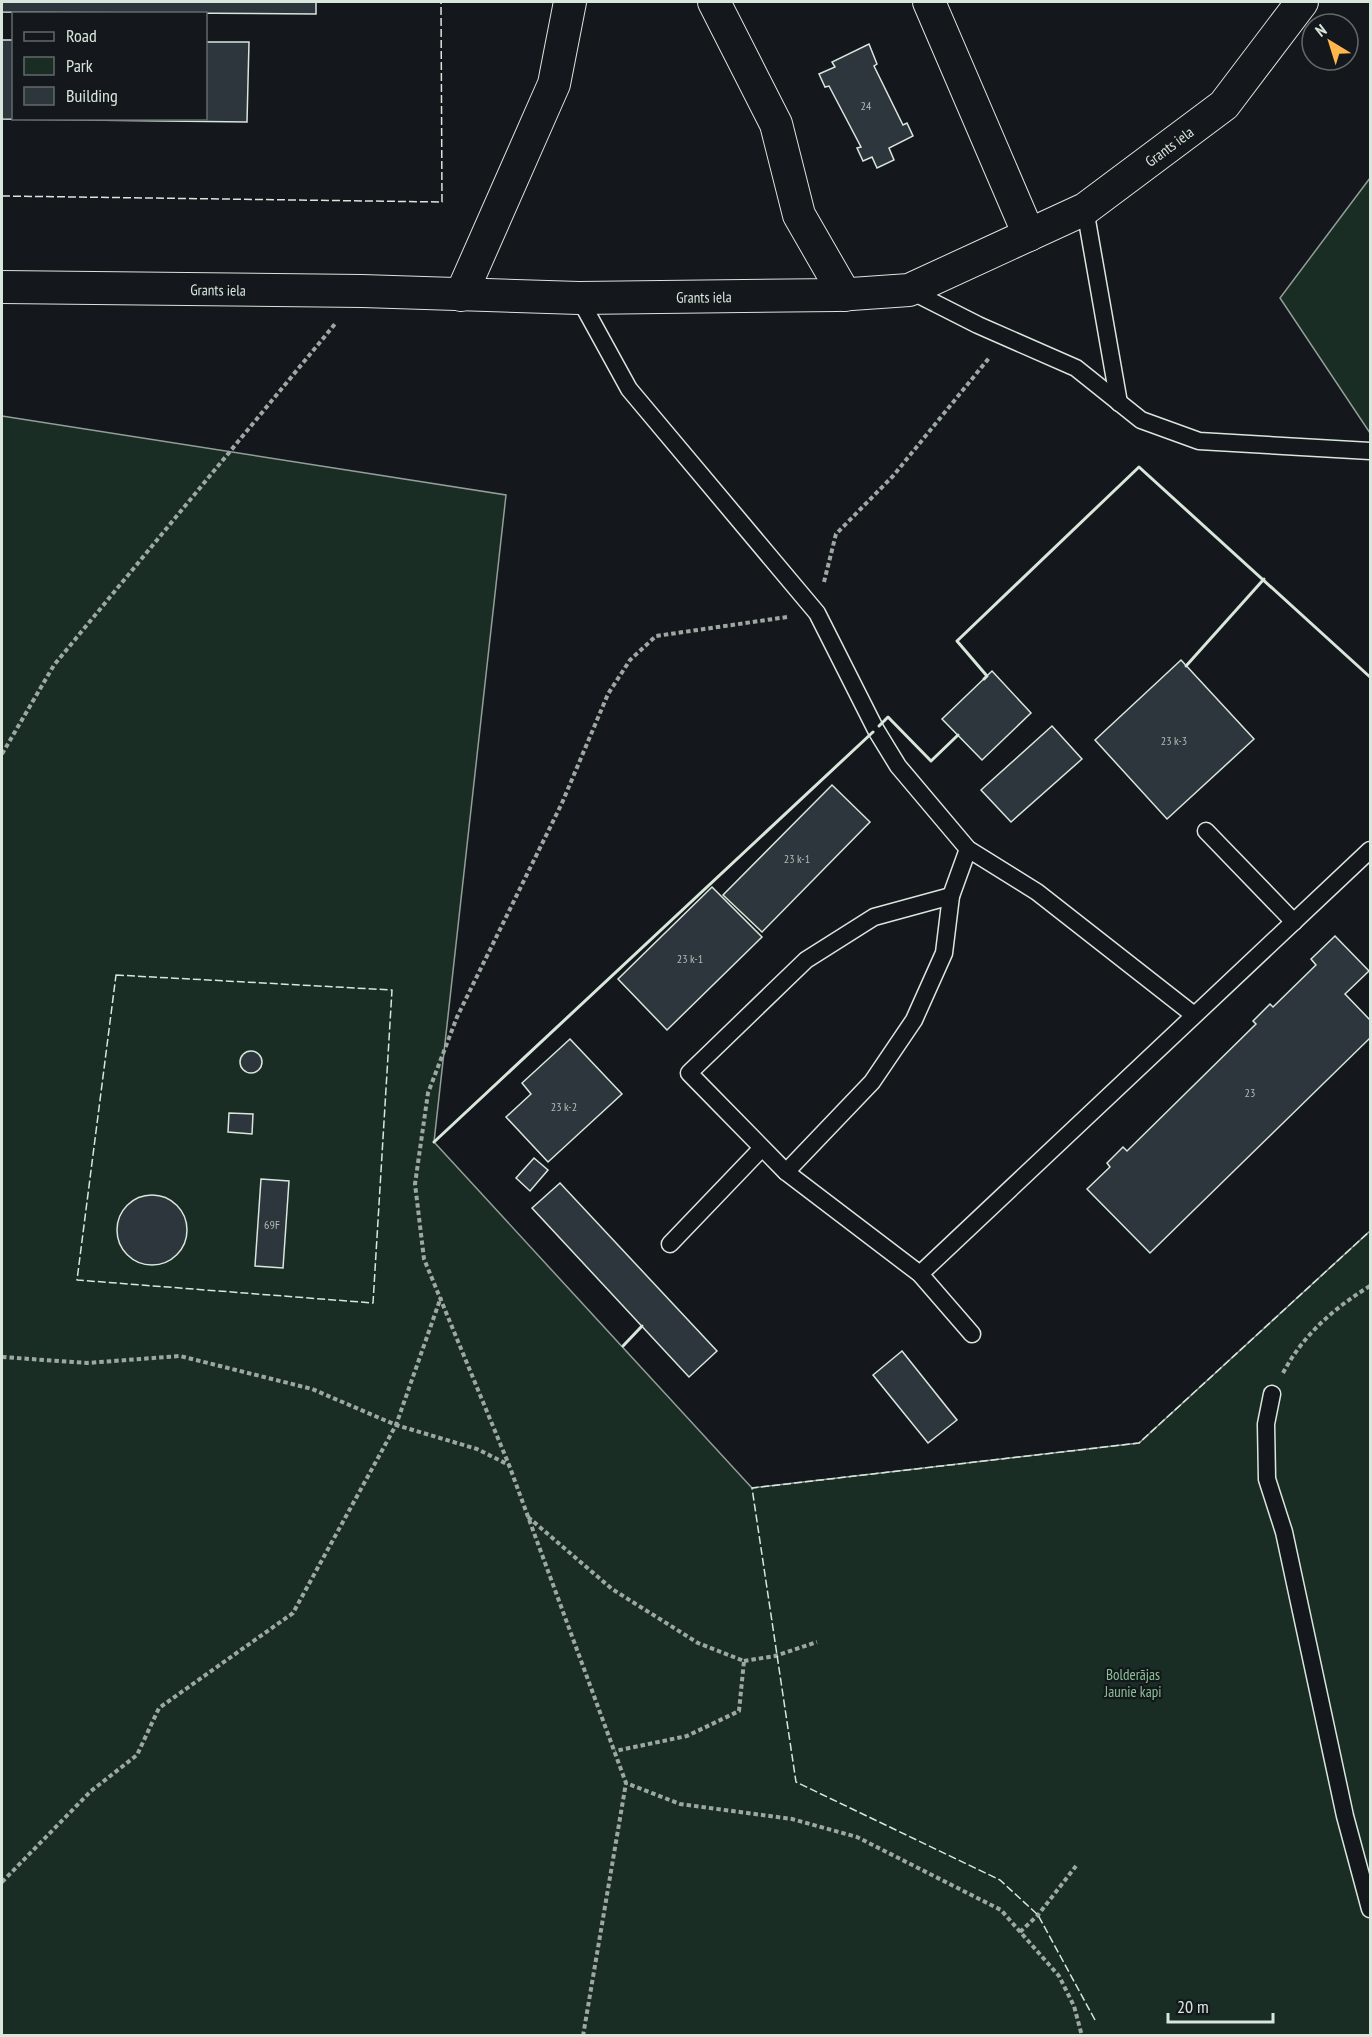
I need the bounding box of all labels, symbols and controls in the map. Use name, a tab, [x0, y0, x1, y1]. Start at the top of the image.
legend	[12, 12, 207, 120]
north arrow	[1300, 12, 1360, 72]
text: N	[1311, 20, 1330, 41]
text: Road	[66, 24, 97, 47]
text: Park	[66, 54, 93, 77]
text: Building	[66, 84, 118, 107]
house number: 24	[861, 98, 872, 113]
street label: Grants iela	[1141, 122, 1197, 170]
street label: Grants iela	[190, 280, 246, 299]
street label: Grants iela	[676, 287, 732, 306]
house number: 23 k-3	[1161, 733, 1187, 748]
house number: 23 k-1	[784, 851, 810, 866]
house number: 23 k-1	[677, 951, 703, 966]
house number: 23	[1245, 1085, 1255, 1100]
house number: 23 k-2	[551, 1099, 577, 1114]
house number: 69F	[264, 1217, 280, 1232]
park label: Bolderājas Jaunie kapi	[1104, 1665, 1161, 1701]
scale bar	[1168, 1986, 1273, 2024]
text: 20 m	[1177, 1995, 1209, 2018]

